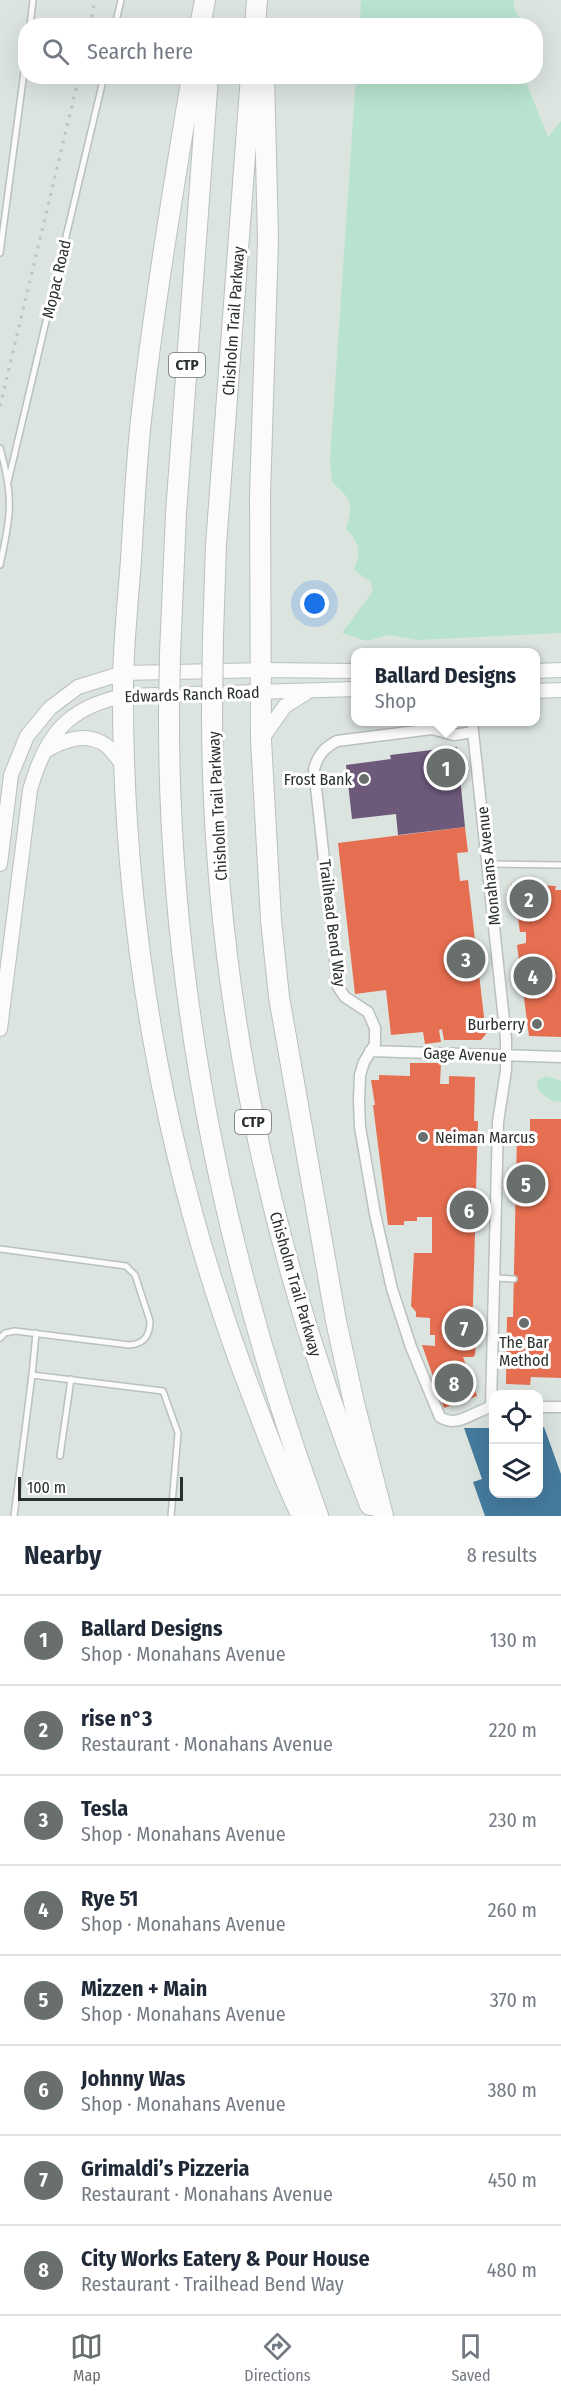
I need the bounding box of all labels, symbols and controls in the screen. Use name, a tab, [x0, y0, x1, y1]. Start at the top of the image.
search box	[18, 18, 543, 84]
icon: search	[39, 35, 72, 68]
text: Search here	[87, 38, 193, 65]
street label: Mopac Road	[38, 238, 75, 320]
street label: Chisholm Trail Parkway	[219, 245, 248, 396]
road number: CTP	[169, 353, 205, 377]
your location	[300, 589, 329, 618]
popup	[351, 648, 540, 726]
text: Ballard Designs	[375, 662, 516, 689]
street label: Edwards Ranch Road	[124, 683, 260, 706]
text: Shop	[375, 689, 416, 713]
street label: Chisholm Trail Parkway	[204, 730, 231, 881]
pin: 1	[426, 746, 466, 790]
place label: Frost Bank	[284, 770, 353, 789]
marker: Frost Bank	[357, 772, 371, 786]
street label: Monahans Avenue	[473, 805, 504, 926]
street label: Trailhead Bend Way	[315, 858, 350, 989]
pin: 2	[510, 876, 548, 922]
pin: 3	[446, 936, 486, 982]
pin: 4	[514, 954, 552, 998]
place label: Burberry	[468, 1015, 526, 1034]
marker: Burberry	[530, 1017, 544, 1031]
street label: Gage Avenue	[423, 1044, 507, 1065]
road number: CTP	[235, 1110, 271, 1134]
place label: Neiman Marcus	[435, 1128, 535, 1147]
marker: Neiman Marcus	[416, 1130, 430, 1144]
pin: 5	[506, 1162, 546, 1206]
pin: 6	[450, 1188, 488, 1232]
street label: Chisholm Trail Parkway	[266, 1210, 326, 1360]
pin: 7	[444, 1306, 484, 1350]
marker: The Bar Method	[517, 1316, 531, 1330]
place label: The Bar Method	[499, 1333, 549, 1370]
pin: 8	[434, 1360, 474, 1406]
map controls	[489, 1390, 543, 1498]
button: locate	[489, 1390, 543, 1444]
button: layers	[489, 1444, 543, 1498]
scale bar	[18, 1474, 183, 1502]
text: 100 m	[27, 1478, 66, 1497]
text: Nearby	[24, 1540, 101, 1571]
text: 8 results	[467, 1543, 537, 1567]
text: Ballard Designs	[81, 1615, 223, 1642]
text: 1	[39, 1628, 48, 1652]
text: 130 m	[490, 1628, 537, 1652]
text: Shop · Monahans Avenue	[81, 1642, 286, 1666]
text: rise n°3	[81, 1705, 152, 1732]
text: 2	[39, 1718, 48, 1742]
text: 220 m	[489, 1718, 537, 1742]
text: Restaurant · Monahans Avenue	[81, 1732, 333, 1756]
text: Tesla	[81, 1795, 128, 1822]
text: 3	[39, 1808, 48, 1832]
text: 230 m	[489, 1808, 537, 1832]
text: Shop · Monahans Avenue	[81, 1822, 286, 1846]
text: Rye 51	[81, 1885, 138, 1912]
text: 4	[38, 1898, 49, 1922]
text: 260 m	[488, 1898, 537, 1922]
text: Shop · Monahans Avenue	[81, 1912, 286, 1936]
text: Mizzen + Main	[81, 1975, 207, 2002]
text: 5	[39, 1988, 48, 2012]
text: 370 m	[490, 1988, 537, 2012]
text: Shop · Monahans Avenue	[81, 2002, 286, 2026]
text: Johnny Was	[81, 2065, 185, 2092]
text: 6	[38, 2078, 49, 2102]
text: 380 m	[487, 2078, 537, 2102]
text: Shop · Monahans Avenue	[81, 2092, 286, 2116]
text: Grimaldi’s Pizzeria	[81, 2155, 250, 2182]
text: 7	[39, 2168, 48, 2192]
text: 450 m	[488, 2168, 537, 2192]
text: Restaurant · Monahans Avenue	[81, 2182, 333, 2206]
text: City Works Eatery & Pour House	[81, 2245, 370, 2272]
text: 8	[38, 2258, 49, 2282]
text: 480 m	[487, 2258, 537, 2282]
text: Restaurant · Trailhead Bend Way	[81, 2272, 344, 2296]
tab: Map	[70, 2330, 103, 2385]
tab: Directions	[244, 2330, 311, 2385]
tab: Saved	[451, 2330, 491, 2385]

